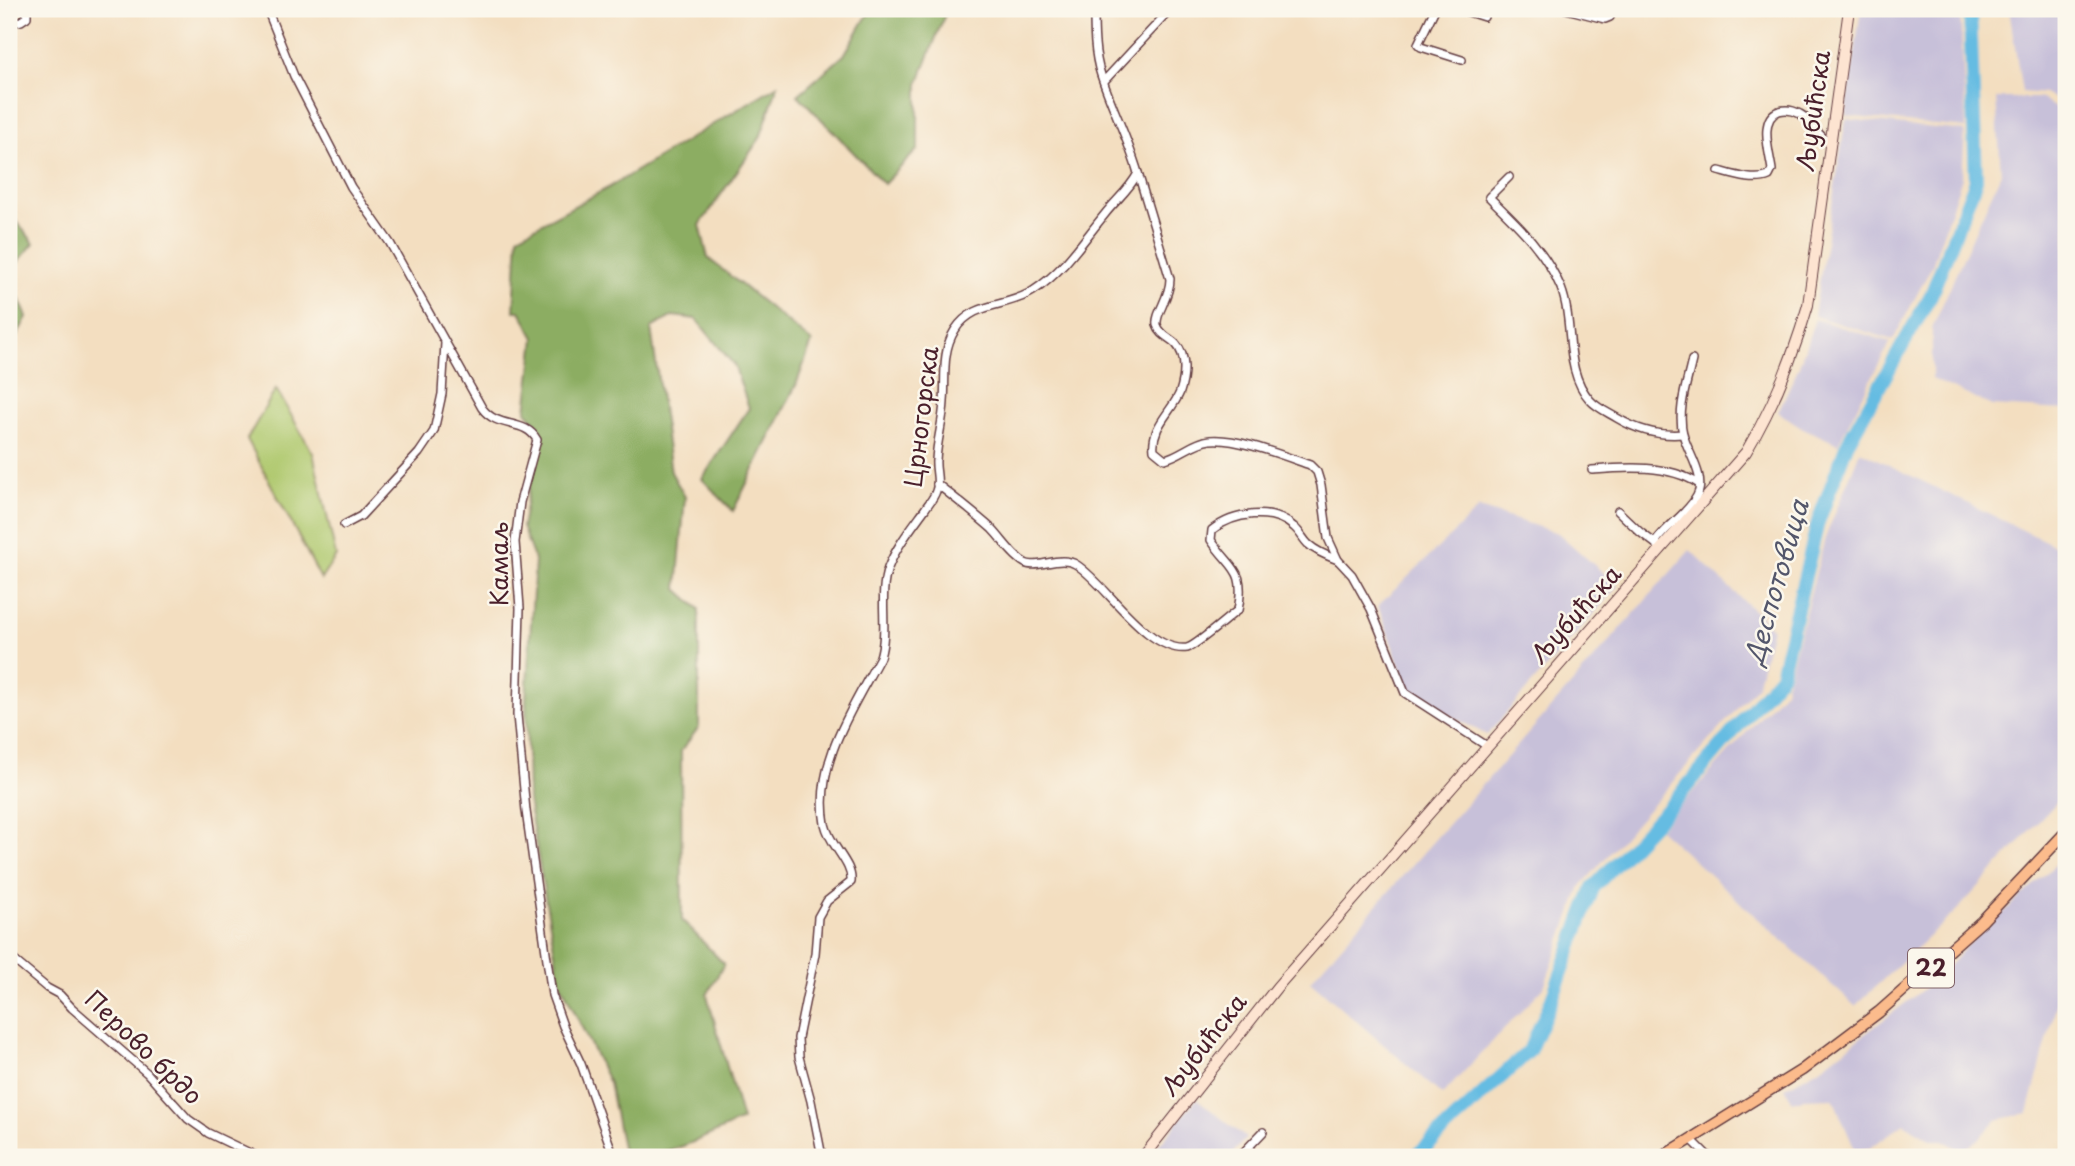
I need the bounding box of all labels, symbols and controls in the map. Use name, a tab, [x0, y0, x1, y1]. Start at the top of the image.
street label: Љубићска	[1786, 48, 1838, 174]
street label: Црногорска	[893, 344, 947, 490]
water label: Деспотовица	[1733, 494, 1818, 670]
street label: Камаљ	[480, 522, 516, 606]
street label: Љубићска	[1520, 556, 1629, 671]
road number: 22	[1908, 948, 1954, 987]
street label: Перово брдо	[77, 981, 211, 1112]
street label: Љубићска	[1151, 985, 1254, 1103]

